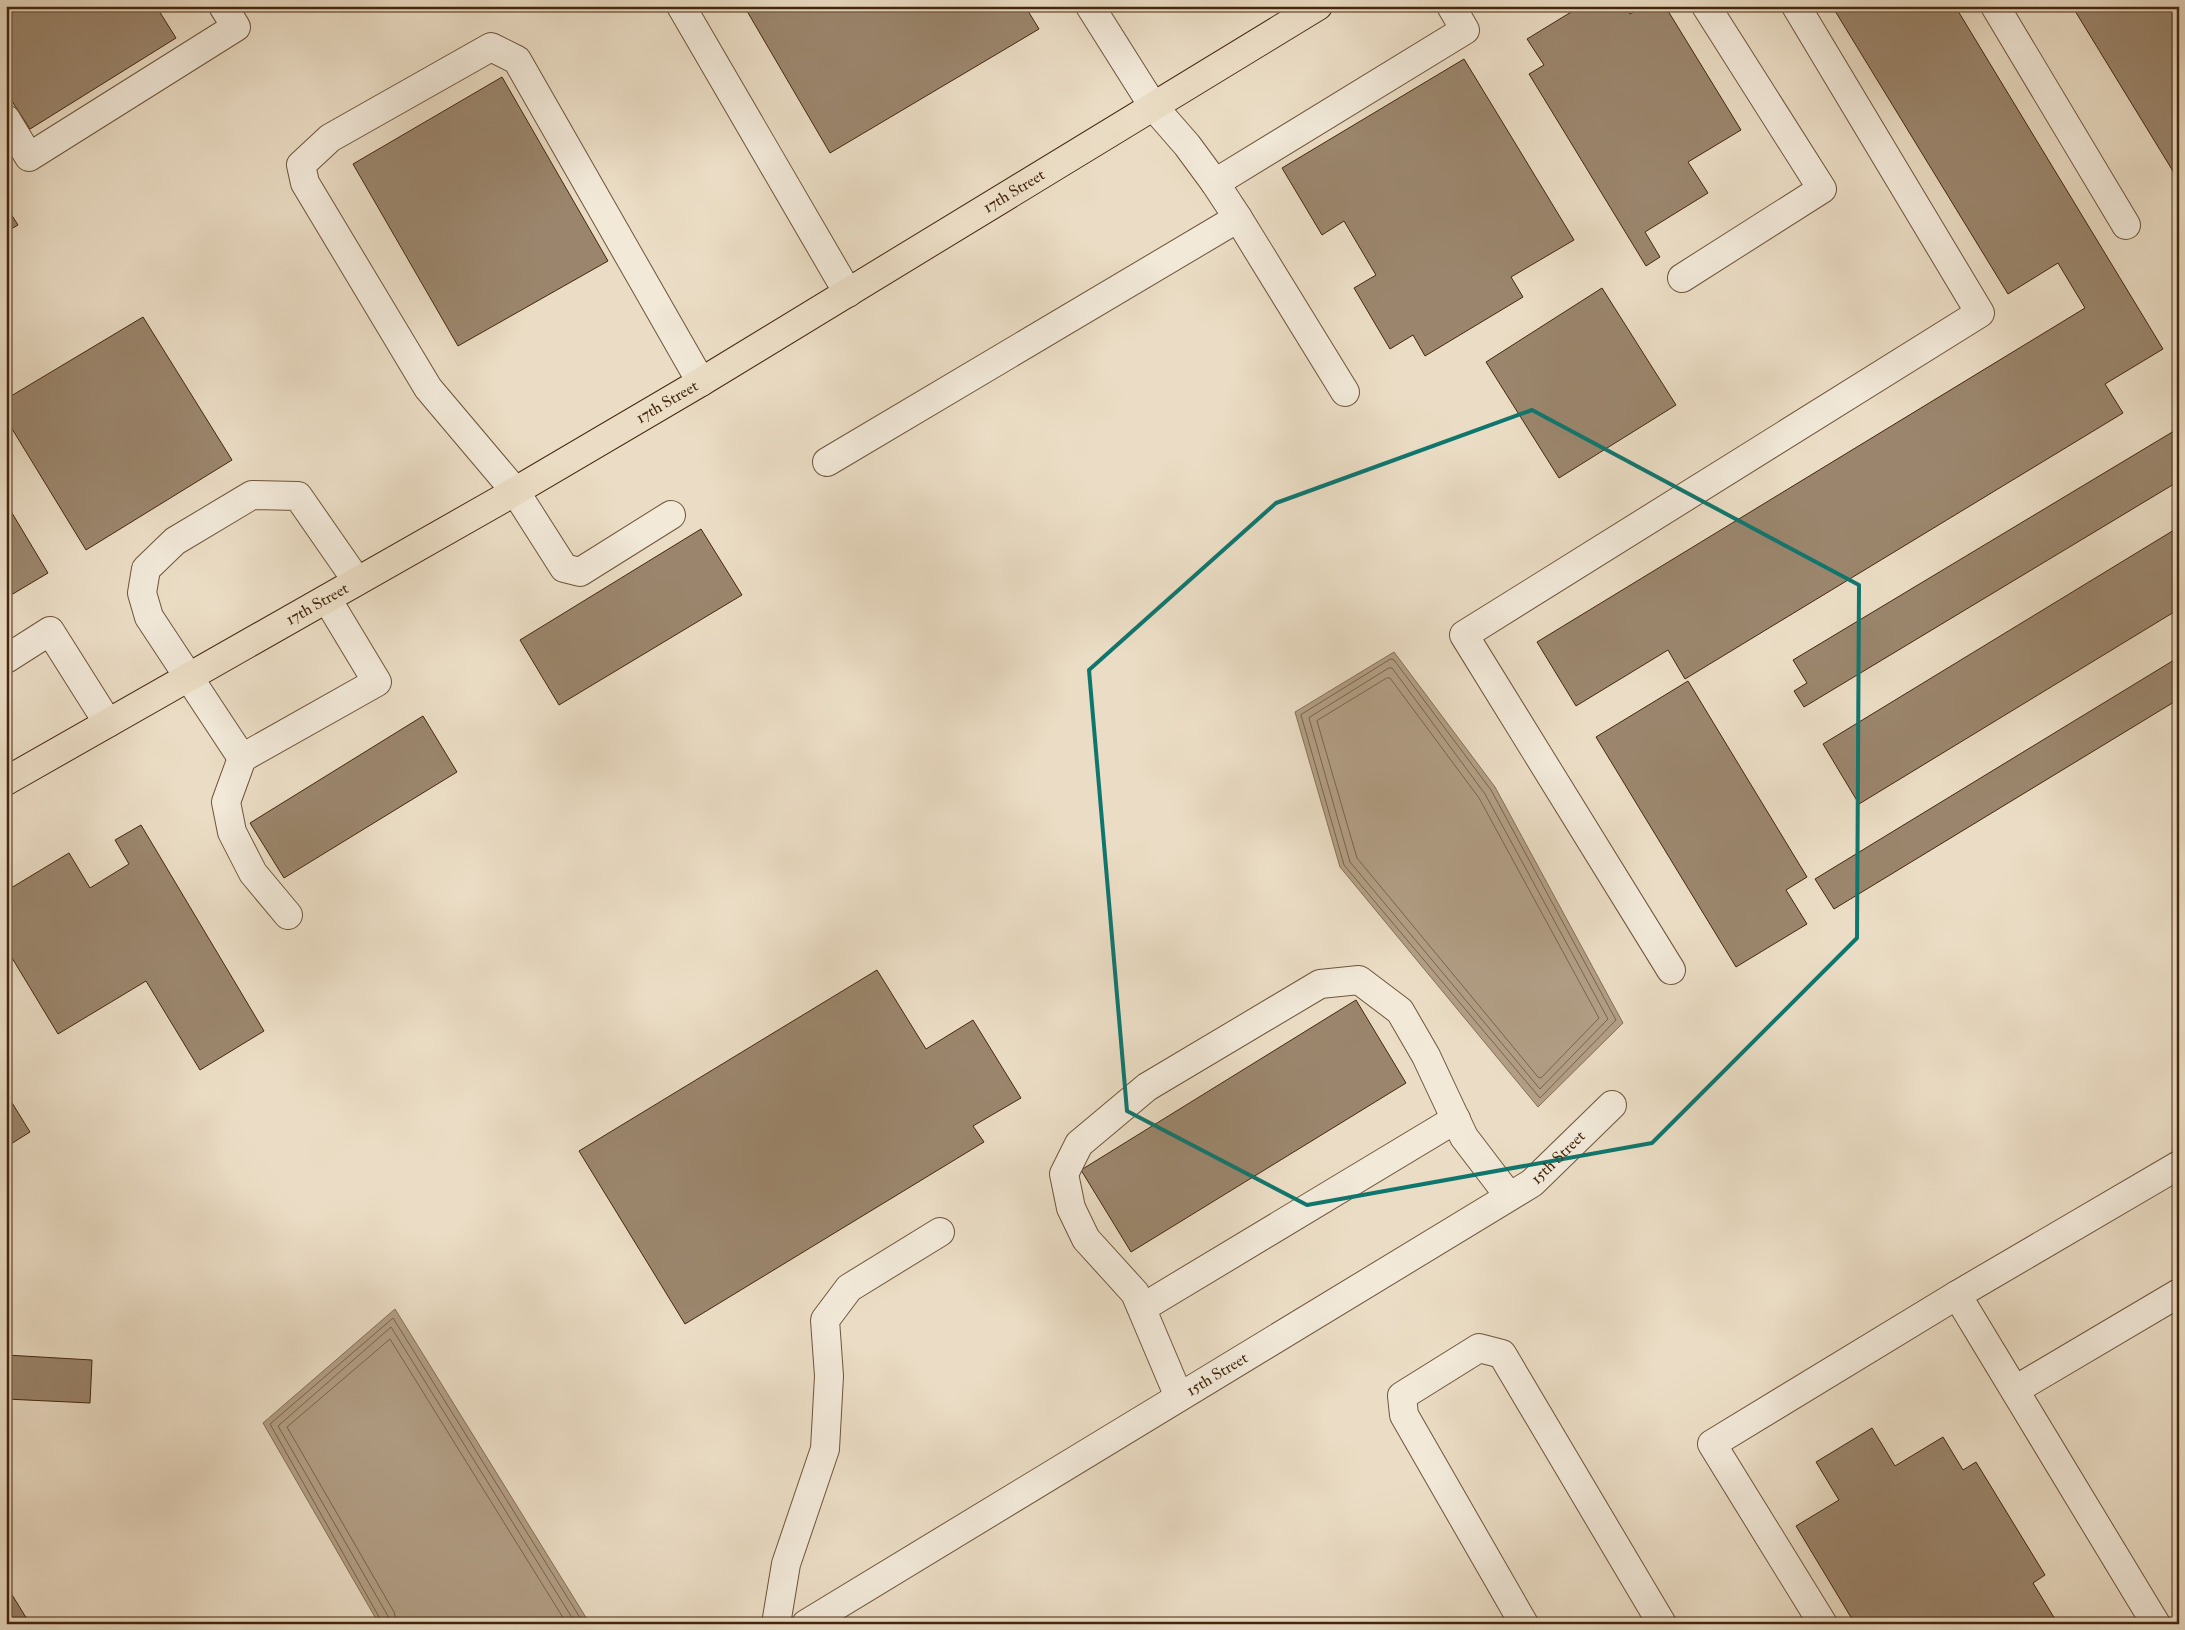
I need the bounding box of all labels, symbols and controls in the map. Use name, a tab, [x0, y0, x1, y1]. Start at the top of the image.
street label: 17th Street	[980, 165, 1049, 218]
street label: 17th Street	[632, 376, 702, 428]
street label: 17th Street	[282, 578, 352, 630]
street label: 15th Street	[1527, 1127, 1590, 1188]
street label: 15th Street	[1183, 1348, 1251, 1401]

